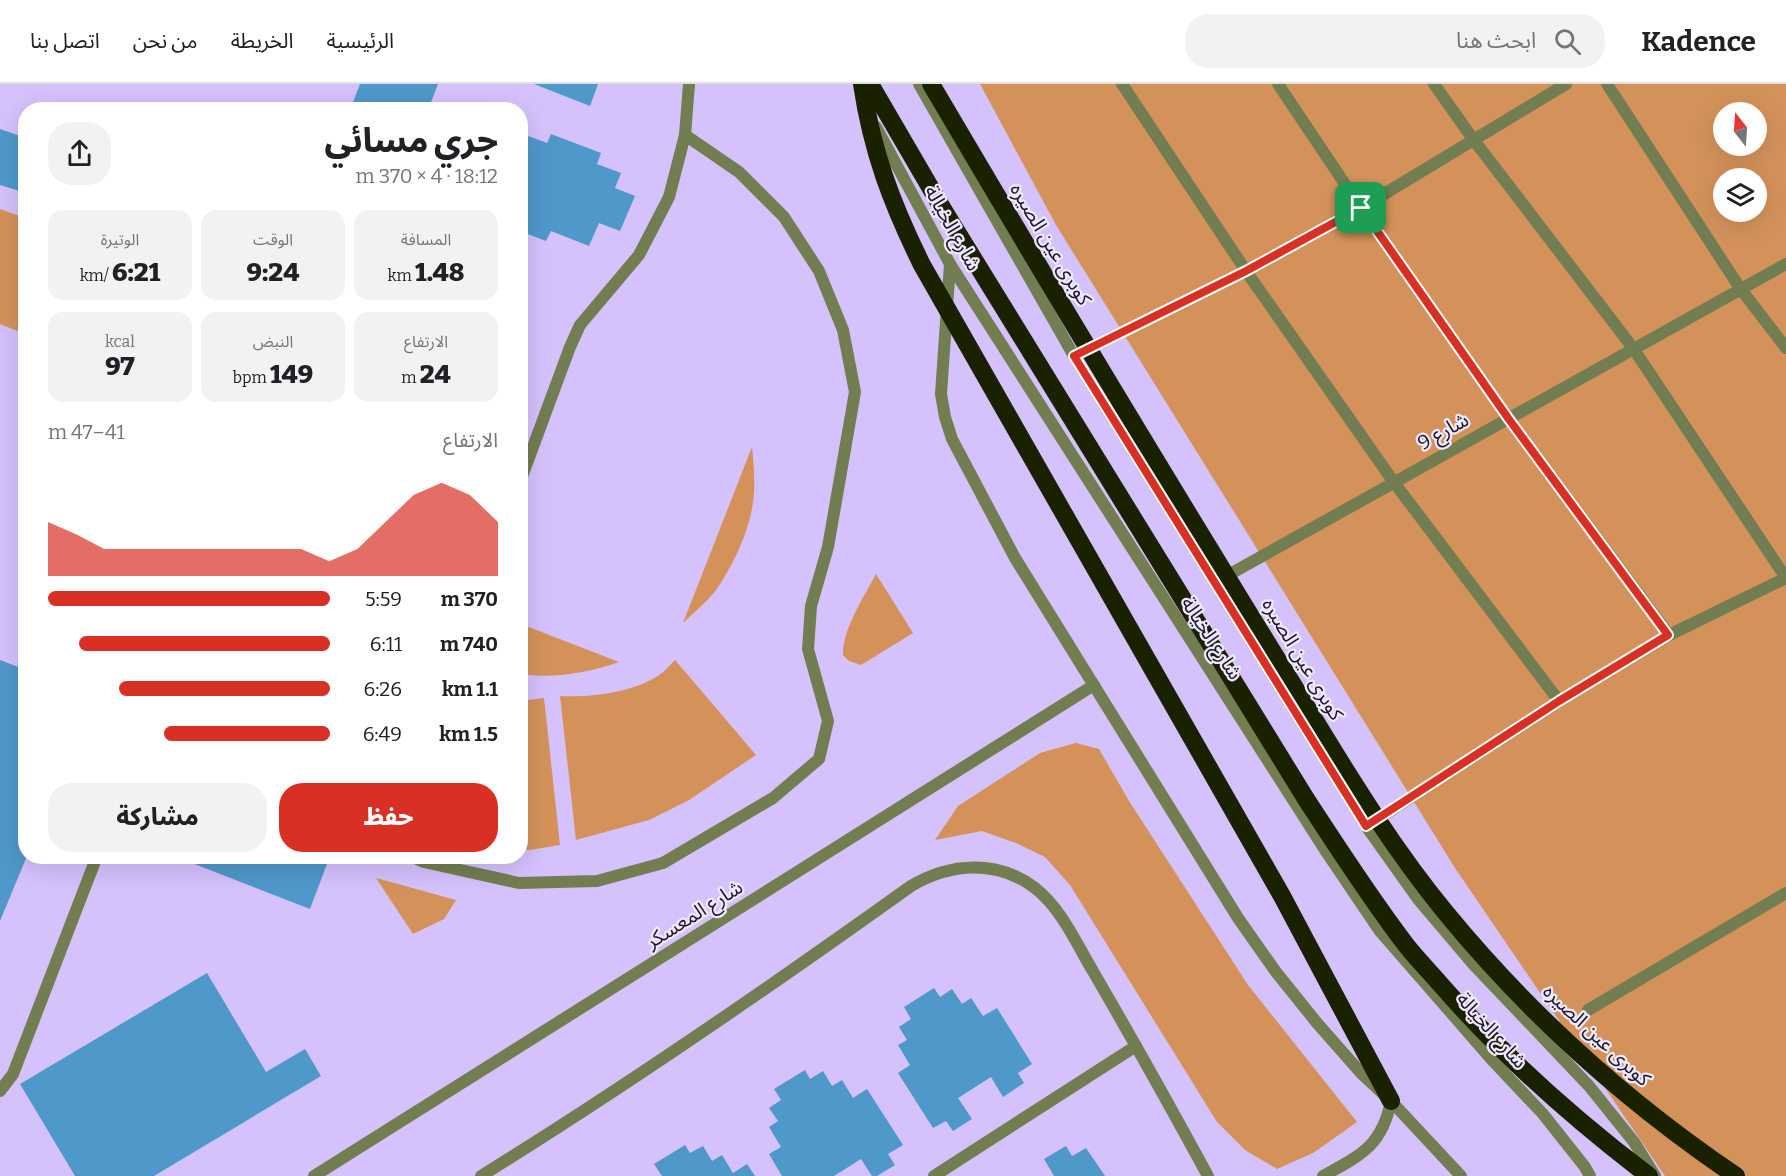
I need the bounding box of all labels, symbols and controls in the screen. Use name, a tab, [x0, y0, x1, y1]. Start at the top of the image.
search box	[1185, 14, 1605, 68]
icon: search	[1551, 25, 1584, 58]
text: Kadence	[1641, 25, 1756, 58]
text: ابحث هنا	[1456, 27, 1536, 54]
text: اتصل بنا	[30, 28, 100, 54]
text: من نحن	[133, 28, 198, 54]
text: الخريطة	[231, 28, 294, 54]
text: الرئيسية	[327, 28, 394, 54]
north arrow	[1713, 102, 1767, 156]
map controls	[1713, 102, 1767, 222]
text: جري مسائي	[325, 121, 498, 161]
button: share	[48, 122, 111, 185]
text: 18:12 · 4 × 370 m	[356, 164, 498, 188]
button: layers	[1713, 168, 1767, 222]
street label: كوبرى عين الصيره	[1005, 179, 1097, 310]
street label: شارع الخيالة	[917, 181, 986, 276]
pin	[1335, 182, 1386, 233]
icon: arrive	[1344, 191, 1377, 224]
text: الوتيرة	[101, 230, 139, 249]
text: الوقت	[253, 230, 293, 249]
text: المسافة	[401, 230, 451, 249]
text: 6:21	[112, 257, 160, 288]
text: 9:24	[247, 257, 299, 288]
text: 1.48	[415, 257, 464, 288]
text: /km	[80, 266, 112, 285]
text: km	[388, 266, 415, 285]
text: kcal	[105, 332, 135, 351]
text: النبض	[253, 332, 293, 351]
text: الارتفاع	[404, 332, 448, 351]
text: 97	[105, 351, 135, 382]
text: 149	[270, 359, 313, 390]
text: 24	[420, 359, 451, 390]
text: bpm	[233, 368, 270, 387]
text: m	[401, 368, 420, 387]
street label: شارع 9	[1413, 407, 1474, 457]
text: 41–47 m	[48, 420, 125, 444]
text: الارتفاع	[443, 428, 498, 452]
text: 5:59	[365, 587, 402, 611]
text: 370 m	[441, 587, 498, 611]
street label: شارع الخيالة	[1174, 592, 1248, 686]
street label: كوبرى عين الصيره	[1257, 594, 1349, 725]
text: 6:11	[370, 632, 402, 656]
text: 740 m	[440, 632, 498, 656]
text: 6:26	[363, 677, 402, 701]
text: 1.1 km	[442, 677, 498, 701]
text: 6:49	[363, 722, 402, 746]
text: 1.5 km	[439, 722, 498, 746]
button: مشاركة	[48, 783, 267, 852]
button: حفظ	[279, 783, 498, 852]
street label: شارع المعسكر	[640, 875, 749, 956]
street label: كوبرى عين الصيره	[1538, 979, 1656, 1091]
street label: شارع الخيالة	[1449, 987, 1532, 1075]

